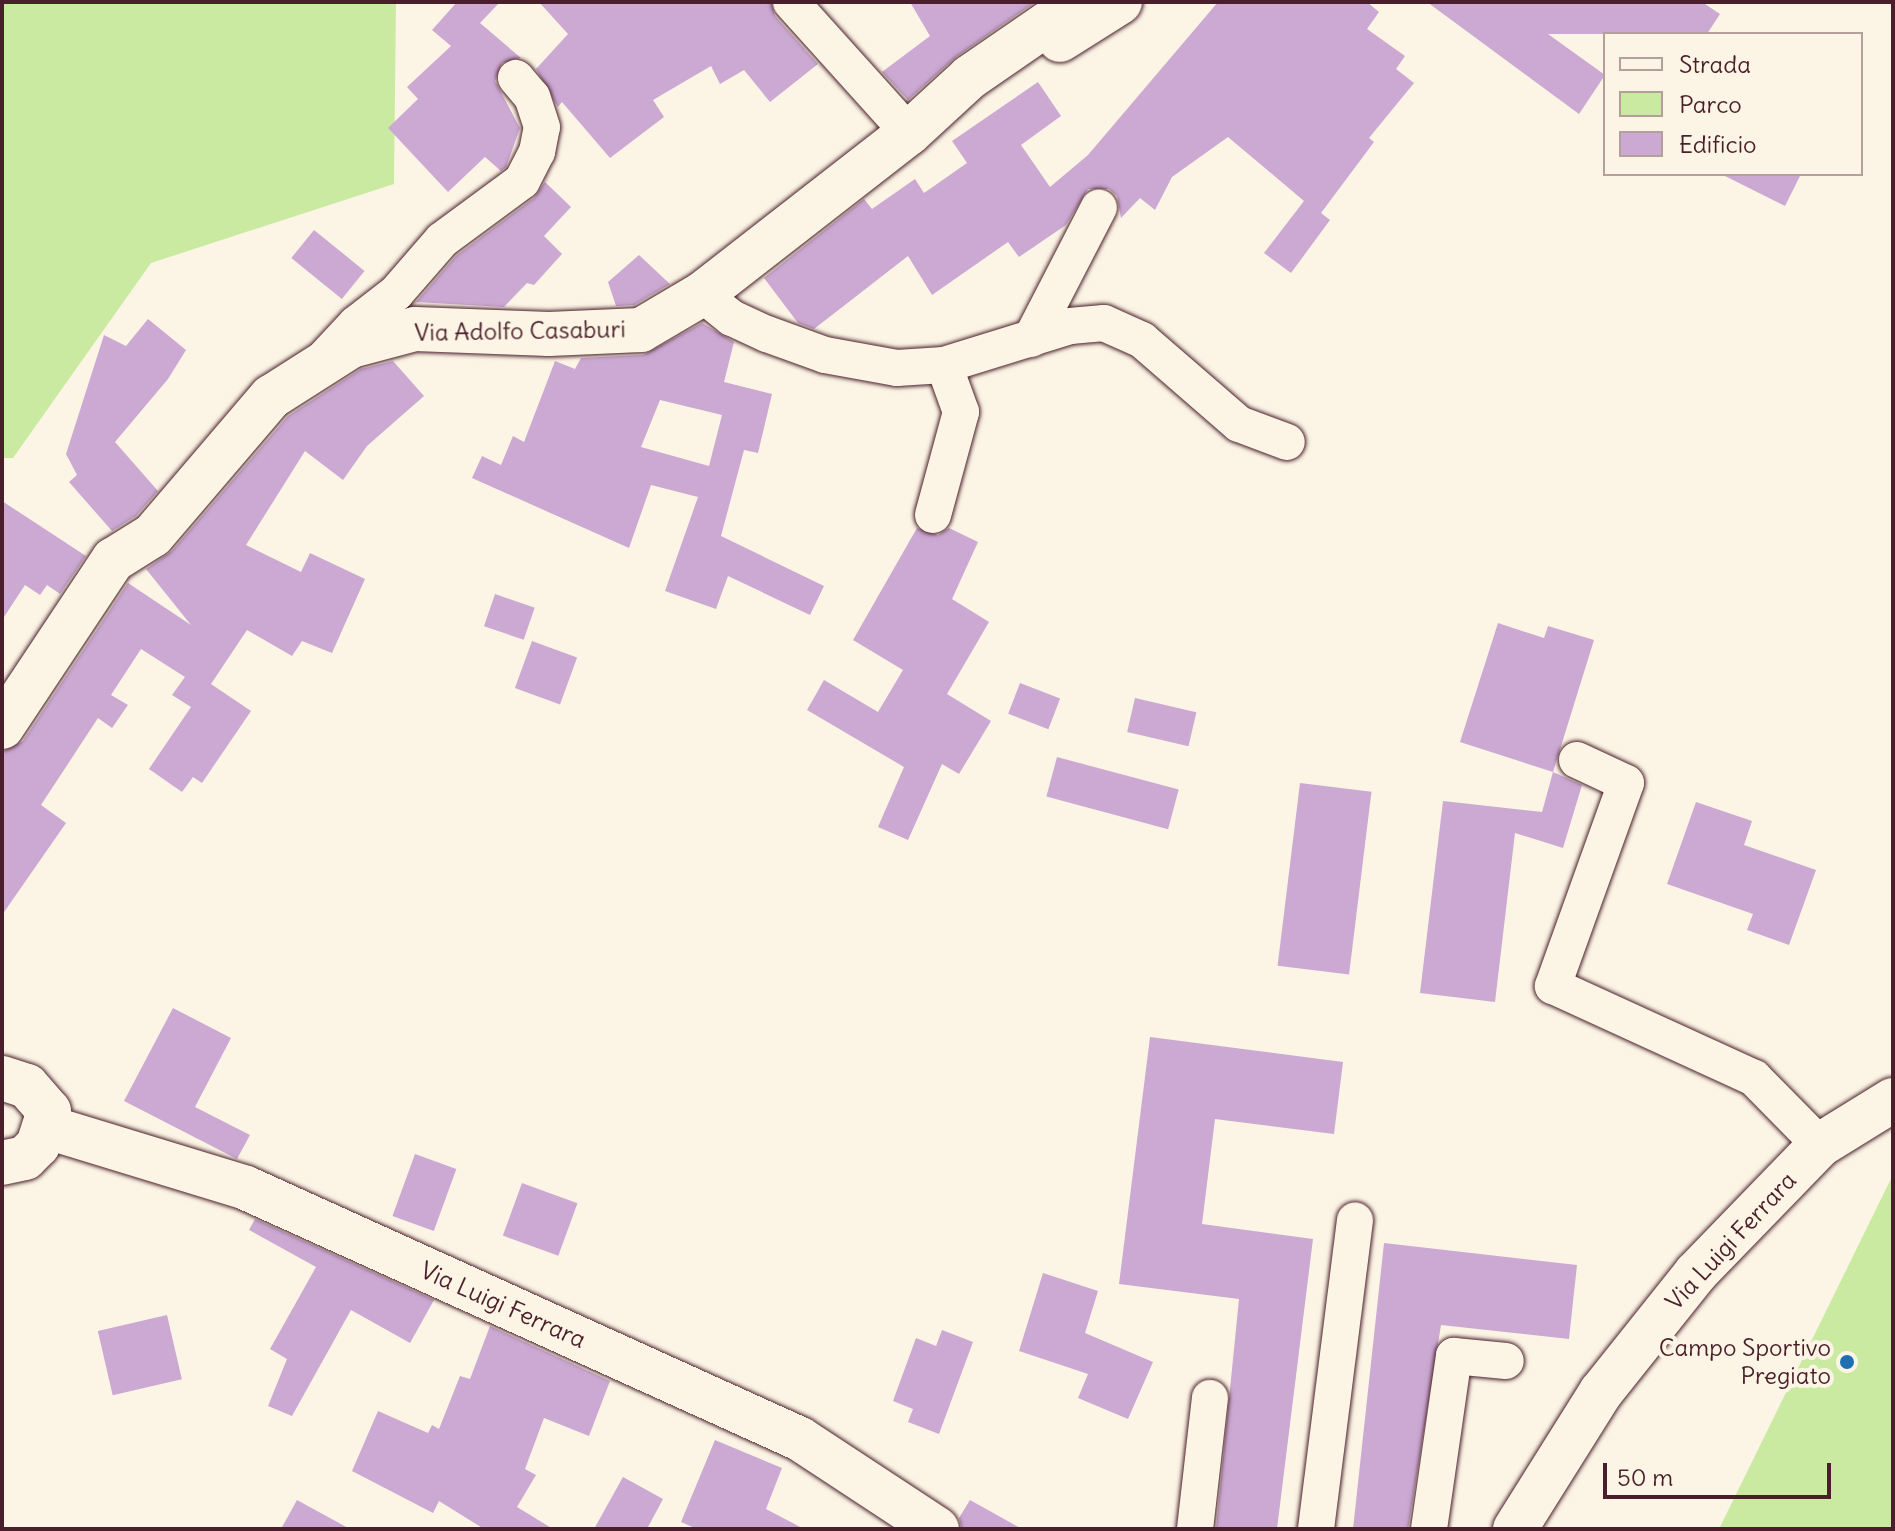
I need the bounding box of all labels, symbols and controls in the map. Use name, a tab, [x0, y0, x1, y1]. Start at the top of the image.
legend	[1603, 32, 1863, 176]
text: Strada	[1679, 49, 1751, 79]
text: Parco	[1679, 89, 1742, 119]
text: Edificio	[1679, 129, 1757, 159]
street label: Via Adolfo Casaburi	[414, 315, 626, 347]
street label: Via Luigi Ferrara	[1660, 1166, 1802, 1316]
street label: Via Luigi Ferrara	[416, 1256, 590, 1354]
place label: Campo Sportivo Pregiato	[1659, 1334, 1831, 1390]
marker: Campo Sportivo Pregiato	[1838, 1353, 1856, 1371]
scale bar	[1607, 1447, 1835, 1497]
text: 50 m	[1617, 1462, 1673, 1492]

